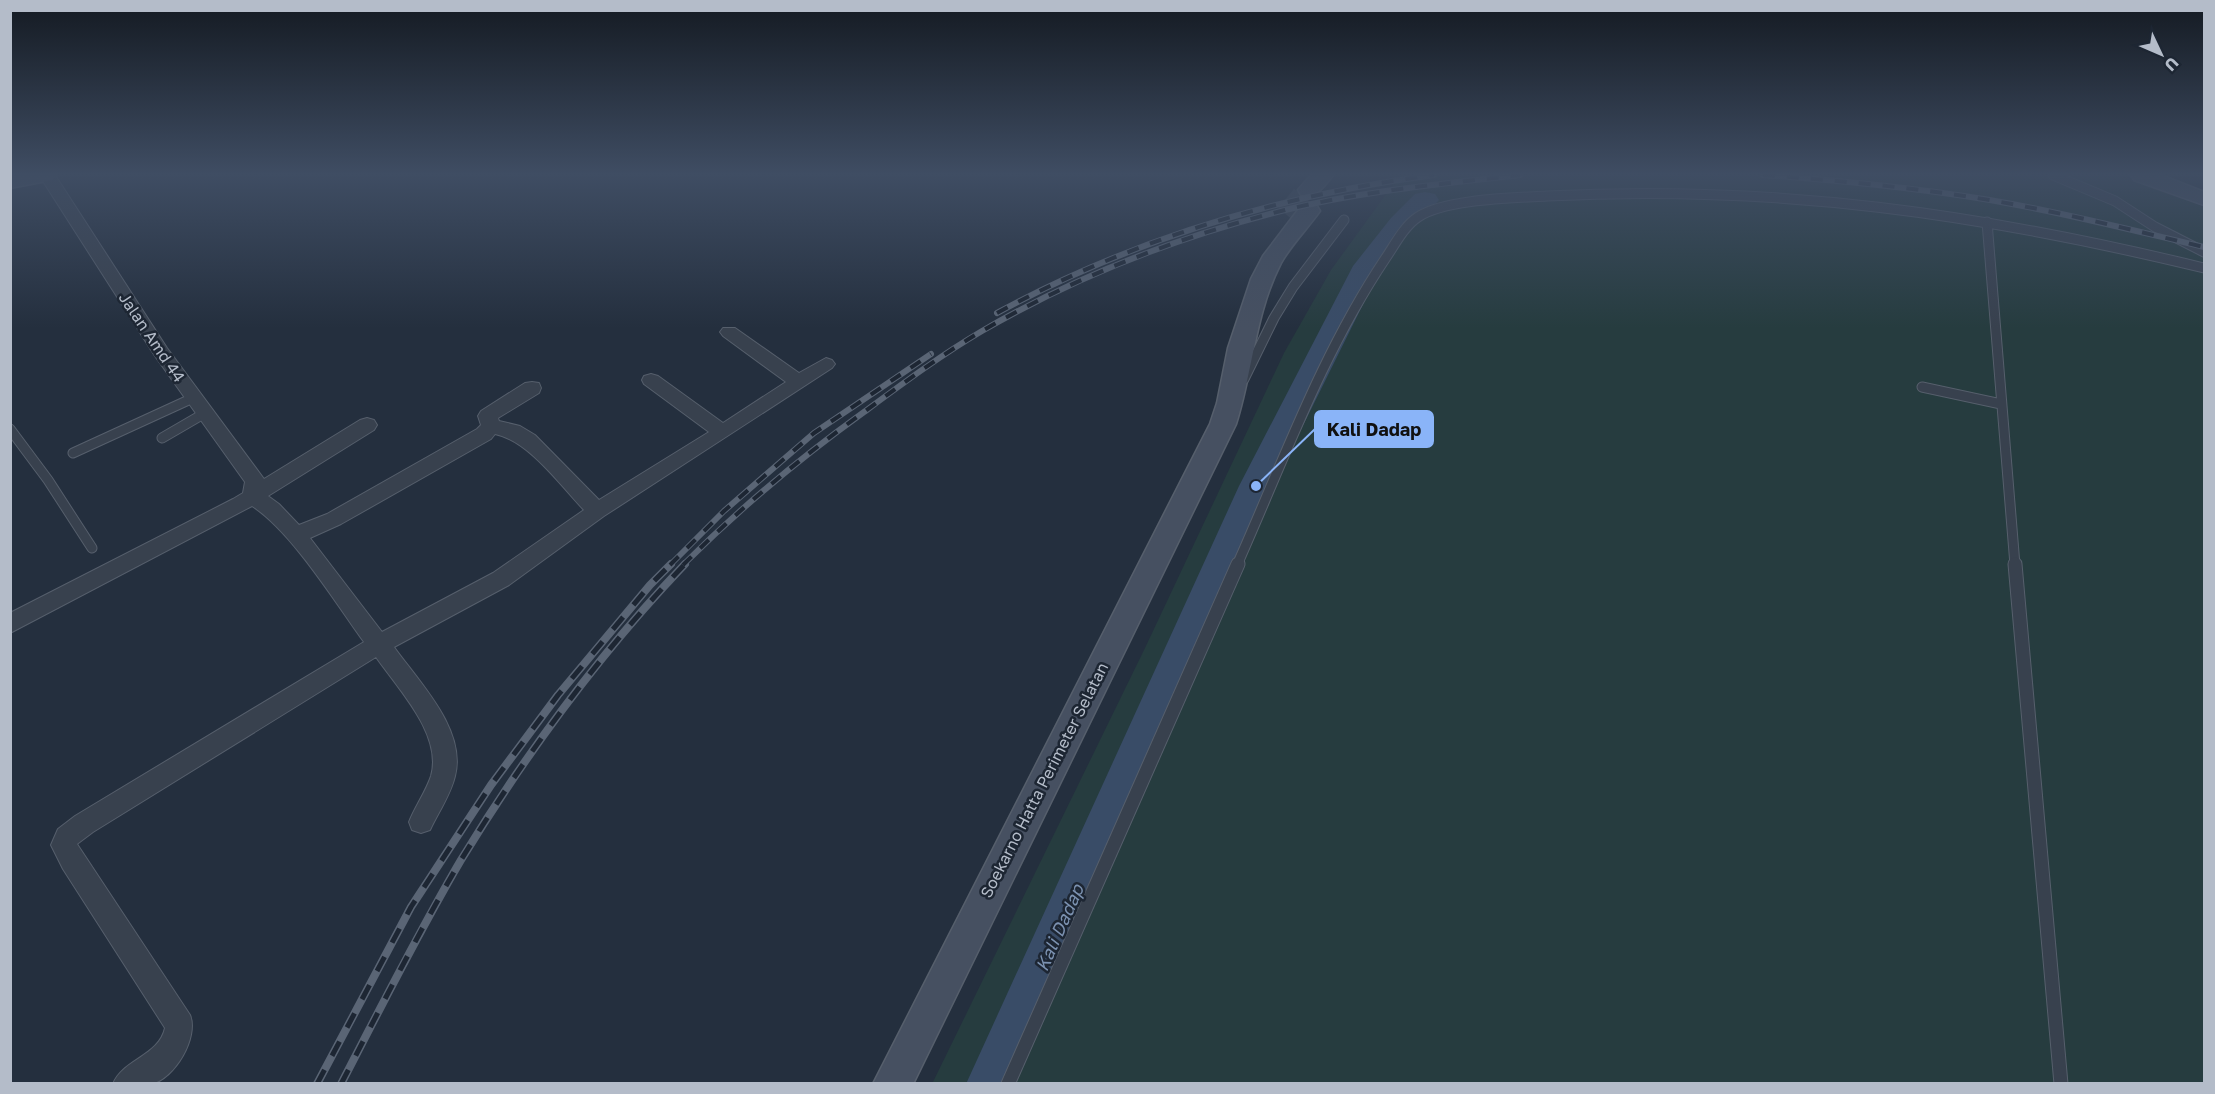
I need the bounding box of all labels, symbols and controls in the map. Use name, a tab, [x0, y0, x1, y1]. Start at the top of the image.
north arrow	[2131, 24, 2191, 84]
text: U	[2161, 53, 2183, 76]
street label: Jalan Amd 44	[115, 288, 189, 386]
callout: Kali Dadap	[1315, 411, 1433, 447]
text: Kali Dadap	[1327, 418, 1421, 440]
street label: Soekarno Hatta Perimeter Selatan	[976, 659, 1112, 901]
water label: Kali Dadap	[1030, 879, 1089, 974]

